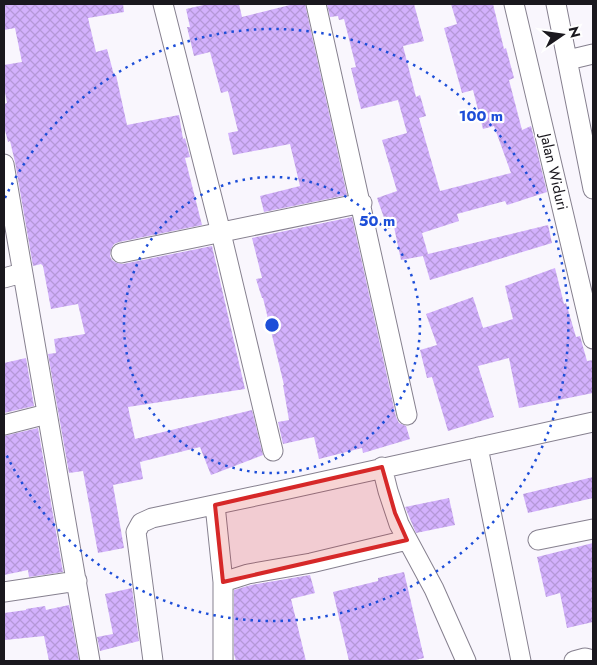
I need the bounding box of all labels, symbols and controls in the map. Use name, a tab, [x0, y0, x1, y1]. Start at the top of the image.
north arrow	[537, 10, 587, 60]
text: N	[564, 24, 586, 40]
text: 100 m	[459, 105, 503, 127]
street label: Jalan Widuri	[534, 130, 573, 213]
text: 50 m	[359, 210, 395, 232]
centre of rings	[263, 316, 281, 334]

